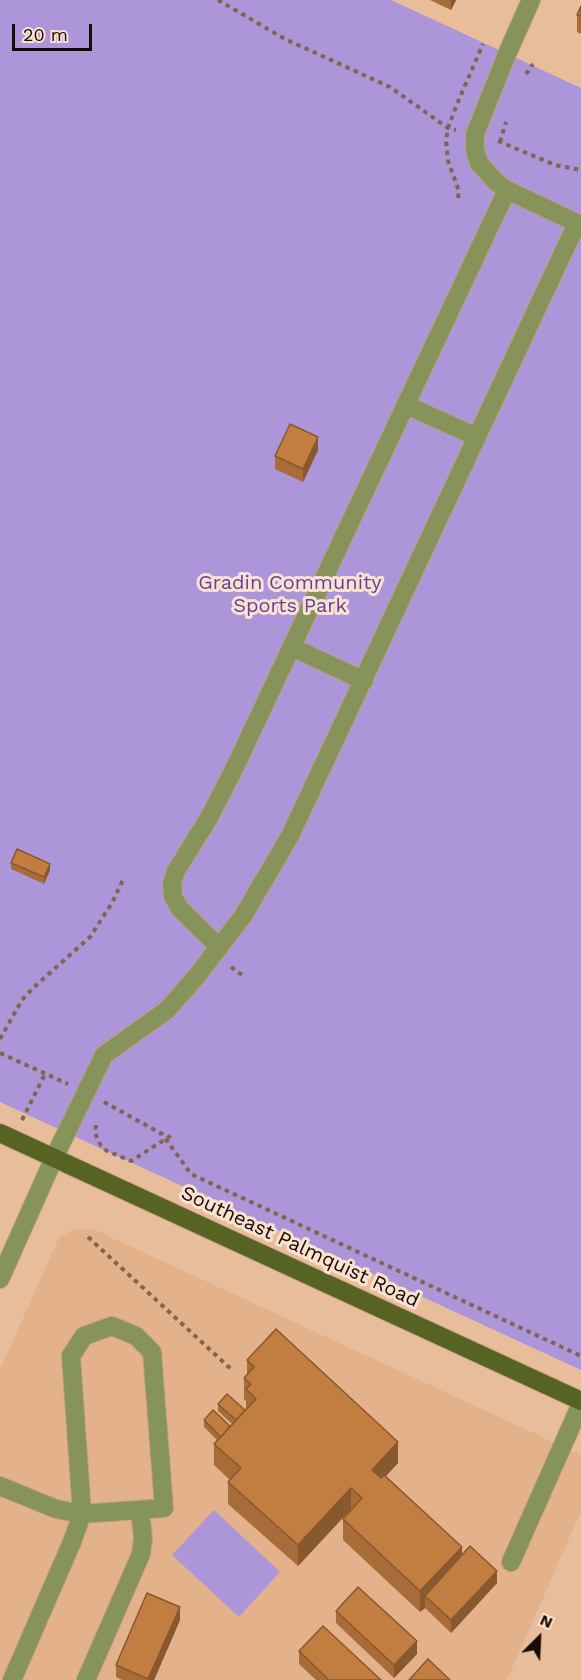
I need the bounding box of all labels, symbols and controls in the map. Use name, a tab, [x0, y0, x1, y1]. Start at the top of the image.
scale bar	[15, 12, 94, 50]
text: 20 m	[23, 24, 68, 45]
park label: Gradin Community Sports Park	[198, 571, 382, 618]
street label: Southeast Palmquist Road	[177, 1181, 423, 1313]
north arrow	[509, 1608, 569, 1668]
text: N	[537, 1610, 556, 1632]

